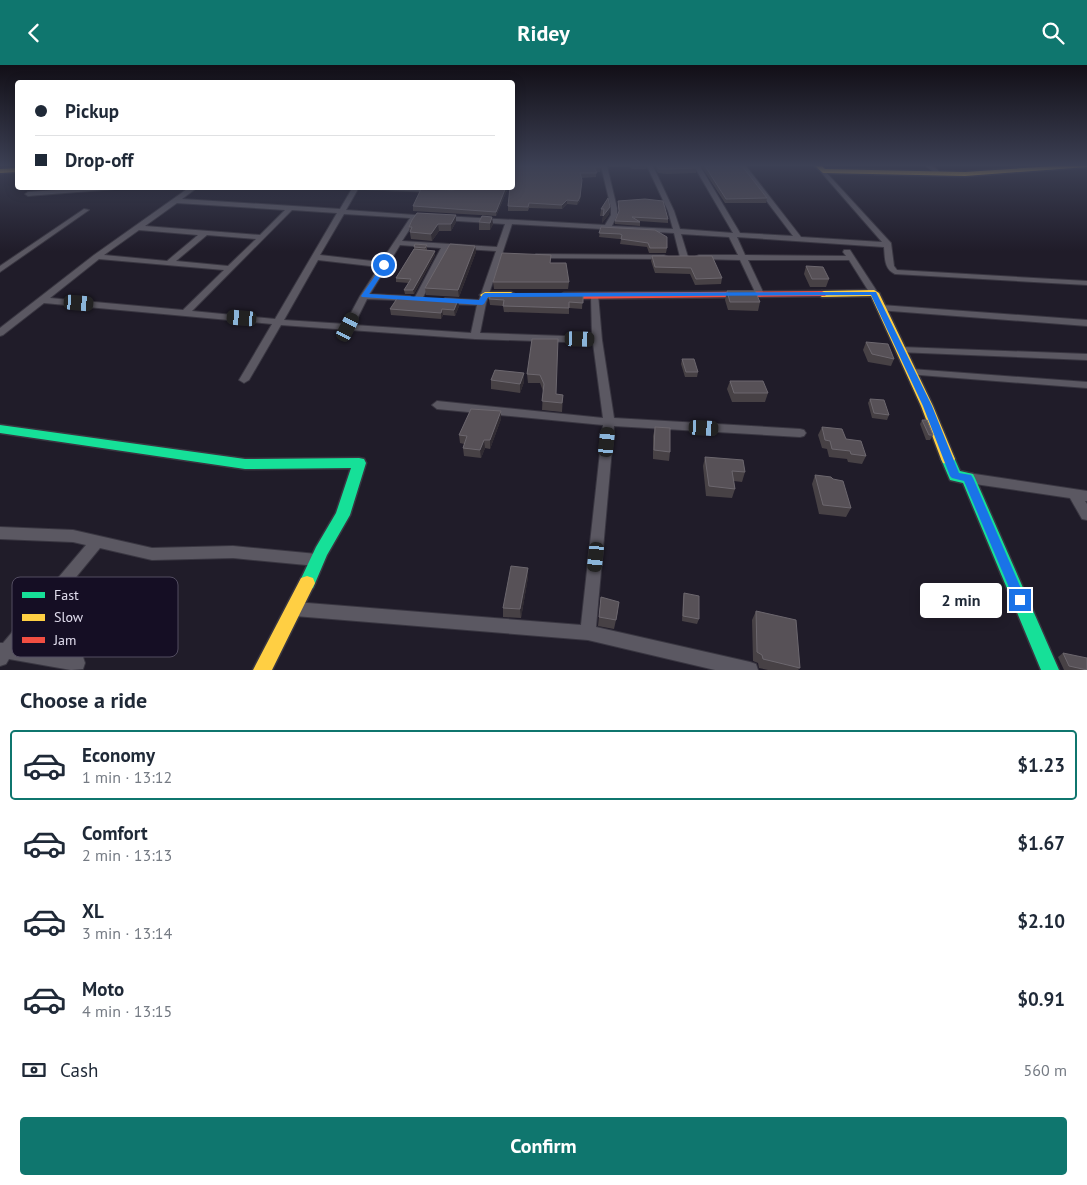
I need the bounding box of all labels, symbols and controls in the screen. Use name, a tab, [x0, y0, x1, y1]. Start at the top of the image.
icon: back	[20, 19, 48, 47]
text: Ridey	[517, 19, 570, 47]
icon: search	[1039, 19, 1067, 47]
text: Pickup	[65, 99, 119, 123]
text: Drop-off	[65, 148, 133, 172]
route start	[373, 254, 395, 276]
car	[63, 294, 94, 312]
car	[226, 309, 257, 327]
car	[334, 310, 361, 344]
car	[564, 331, 595, 347]
car	[688, 420, 719, 436]
car	[597, 426, 616, 458]
car	[586, 541, 605, 573]
legend	[12, 577, 178, 657]
callout: 2 min	[920, 583, 1002, 617]
text: Fast	[54, 586, 79, 604]
route end	[1009, 589, 1031, 611]
text: 2 min	[941, 590, 981, 610]
text: Slow	[54, 608, 84, 626]
text: Jam	[53, 631, 76, 649]
text: Choose a ride	[20, 686, 147, 714]
icon: car	[22, 743, 67, 788]
text: Economy	[82, 743, 155, 767]
text: $1.23	[1017, 753, 1065, 777]
text: 1 min · 13:12	[82, 767, 172, 787]
icon: car	[22, 821, 67, 866]
text: Comfort	[82, 821, 148, 845]
text: $1.67	[1017, 831, 1065, 855]
text: 2 min · 13:13	[82, 845, 172, 865]
icon: car	[22, 899, 67, 944]
text: XL	[82, 899, 104, 923]
text: $2.10	[1017, 909, 1065, 933]
text: 3 min · 13:14	[82, 923, 172, 943]
icon: car	[22, 977, 67, 1022]
text: Moto	[82, 977, 124, 1001]
text: $0.91	[1017, 987, 1065, 1011]
text: 4 min · 13:15	[82, 1001, 172, 1021]
icon: cash	[20, 1056, 48, 1084]
text: Cash	[60, 1058, 98, 1082]
text: 560 m	[1024, 1060, 1067, 1080]
button: Confirm	[20, 1117, 1067, 1175]

